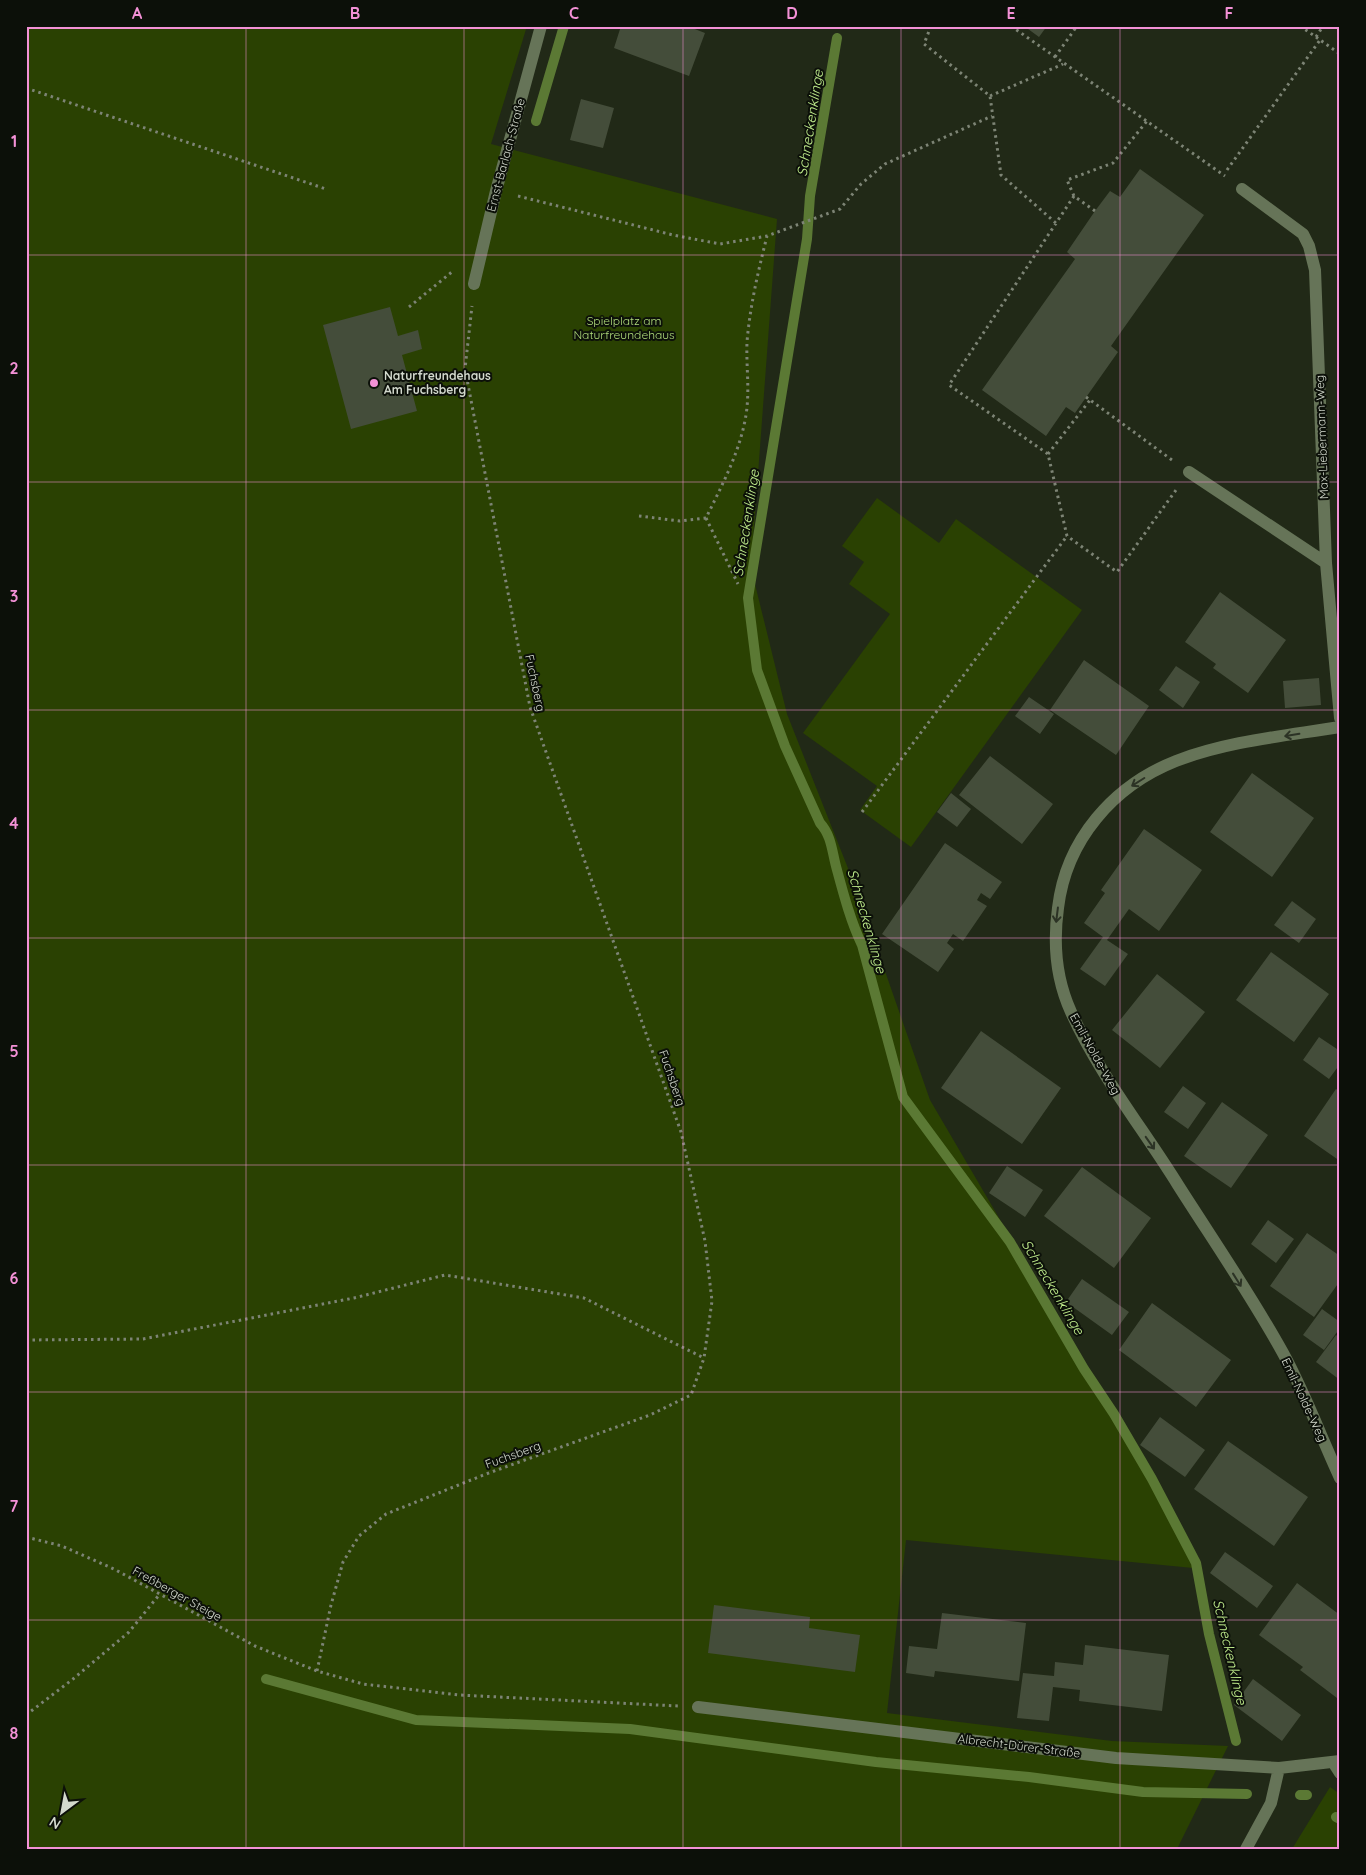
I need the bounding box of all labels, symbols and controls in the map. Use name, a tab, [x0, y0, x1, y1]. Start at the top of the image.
text: A	[132, 3, 143, 23]
text: B	[350, 3, 360, 23]
text: C	[569, 3, 579, 23]
text: D	[786, 3, 798, 23]
text: E	[1006, 3, 1016, 23]
text: F	[1225, 3, 1234, 23]
water label: Schneckenklinge	[793, 67, 827, 178]
street label: Ernst-Barlach-Straße	[483, 96, 528, 213]
text: 1	[11, 131, 17, 151]
park label: Spielplatz am Naturfreundehaus	[573, 313, 675, 342]
text: 2	[9, 358, 19, 378]
place label: Naturfreundehaus Am Fuchsberg	[384, 368, 491, 397]
street label: Max-Liebermann-Weg	[1312, 375, 1331, 499]
marker: Naturfreundehaus Am Fuchsberg	[368, 377, 380, 389]
water label: Schneckenklinge	[729, 467, 763, 578]
text: 3	[10, 586, 18, 606]
street label: Fuchsberg	[522, 653, 549, 713]
one-way arrow	[1284, 730, 1300, 740]
one-way arrow	[1131, 778, 1145, 788]
text: 4	[9, 813, 19, 833]
water label: Schneckenklinge	[844, 867, 891, 976]
one-way arrow	[1052, 907, 1062, 923]
street label: Emil-Nolde-Weg	[1067, 1010, 1124, 1097]
text: 5	[9, 1041, 19, 1061]
street label: Fuchsberg	[656, 1048, 689, 1108]
one-way arrow	[1145, 1136, 1155, 1150]
water label: Schneckenklinge	[1018, 1236, 1089, 1339]
text: 6	[10, 1268, 19, 1288]
one-way arrow	[1232, 1272, 1242, 1286]
street label: Emil-Nolde-Weg	[1278, 1355, 1330, 1444]
street label: Fuchsberg	[483, 1438, 543, 1472]
text: 7	[10, 1496, 19, 1516]
street label: Freßberger Steige	[130, 1563, 225, 1624]
water label: Schneckenklinge	[1209, 1598, 1251, 1708]
text: 8	[10, 1723, 19, 1743]
street label: Albrecht-Dürer-Straße	[957, 1731, 1081, 1760]
north arrow	[38, 1788, 88, 1838]
text: N	[46, 1813, 64, 1833]

